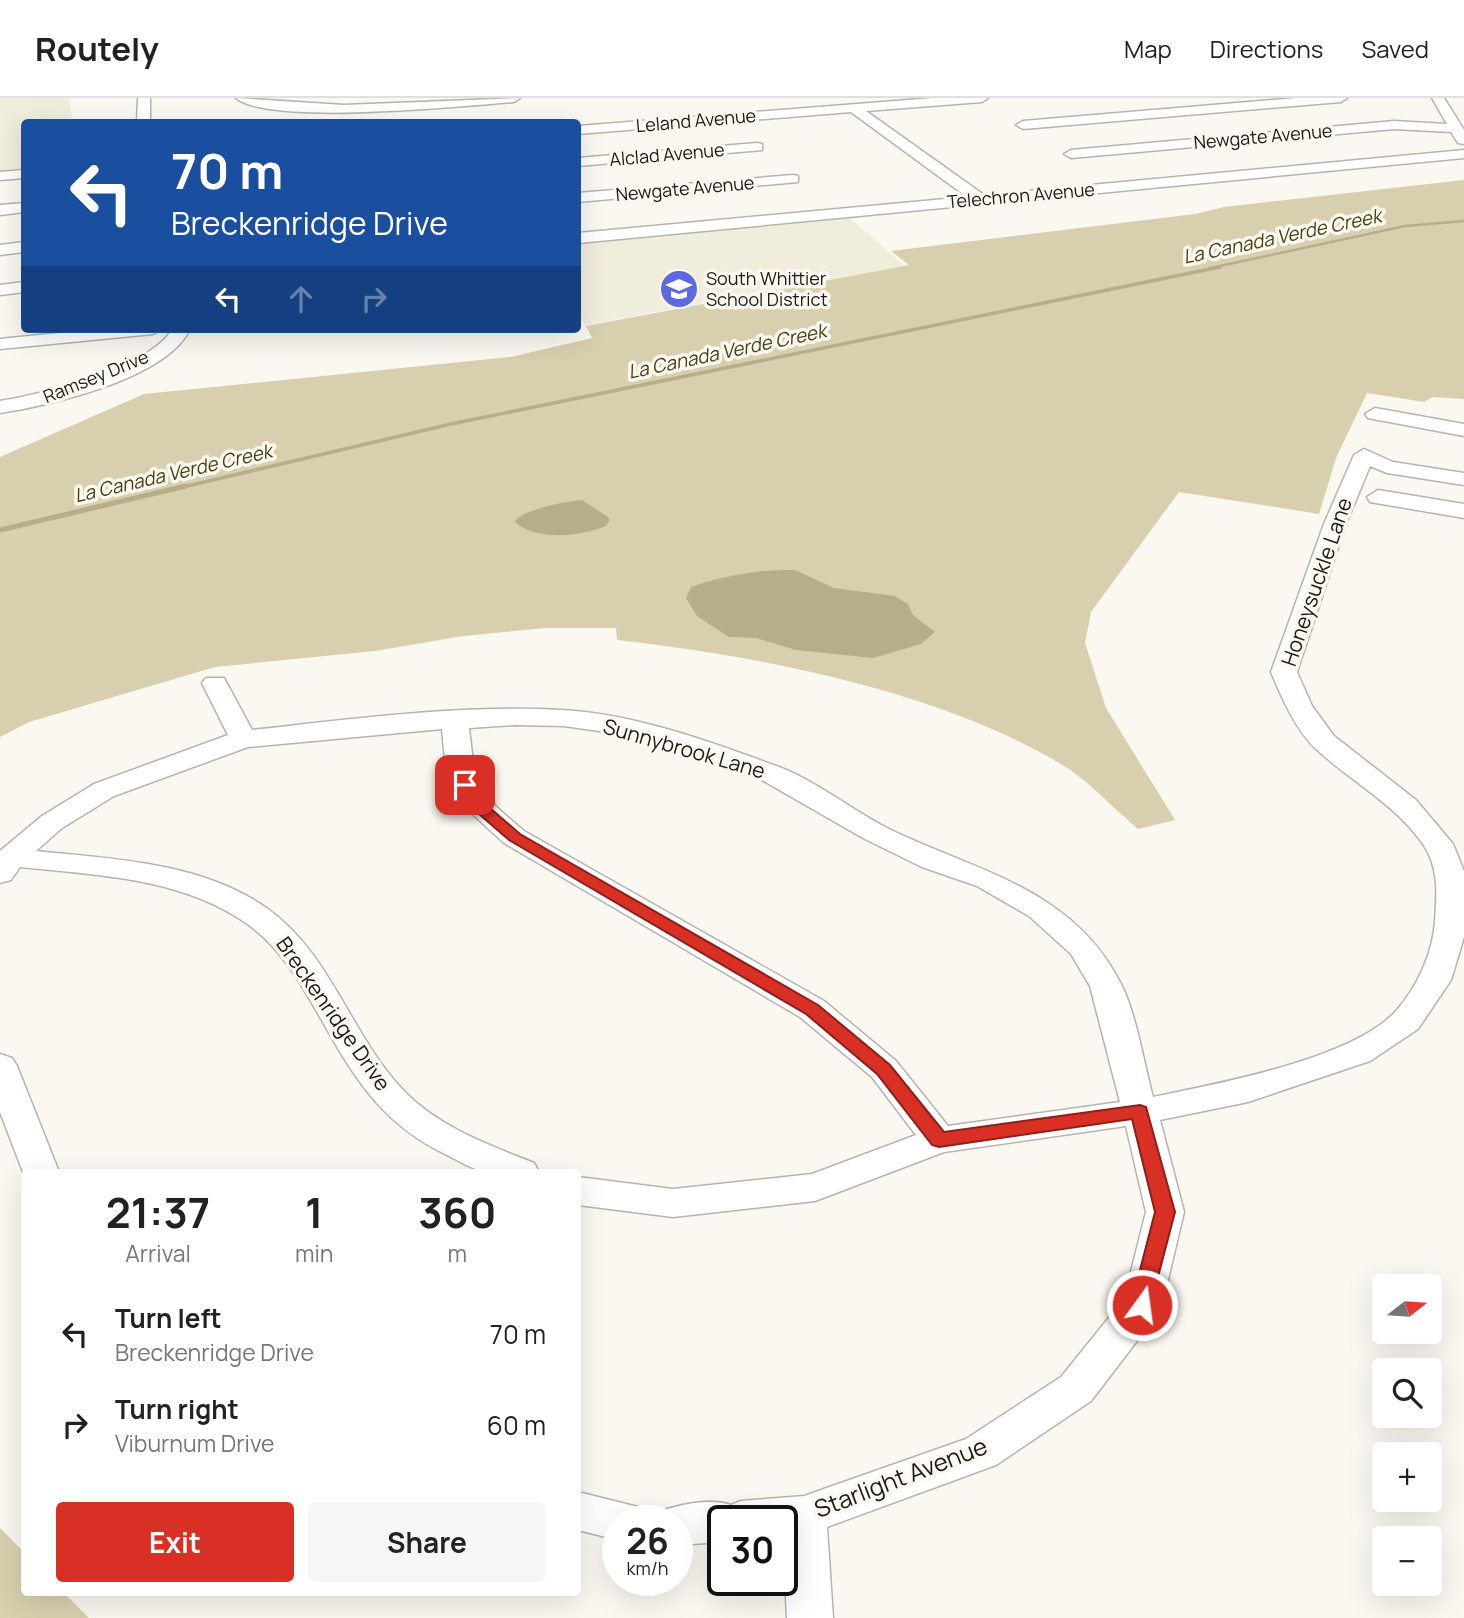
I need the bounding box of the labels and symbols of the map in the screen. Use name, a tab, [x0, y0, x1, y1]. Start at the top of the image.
street label: Leland Avenue	[635, 103, 757, 137]
street label: Newgate Avenue	[1193, 118, 1333, 154]
street label: Alclad Avenue	[608, 137, 725, 171]
street label: Newgate Avenue	[615, 170, 755, 206]
street label: Telechron Avenue	[946, 177, 1096, 213]
water label: La Canada Verde Creek	[1181, 202, 1386, 270]
place label: South Whittier School District	[706, 266, 828, 311]
school or university icon: South Whittier School District	[658, 268, 700, 310]
water label: La Canada Verde Creek	[626, 317, 831, 385]
street label: Ramsey Drive	[39, 344, 152, 408]
water label: La Canada Verde Creek	[72, 437, 277, 508]
street label: Honeysuckle Lane	[1274, 494, 1358, 670]
street label: Sunnybrook Lane	[600, 712, 769, 785]
pin	[435, 755, 495, 815]
street label: Breckenridge Drive	[270, 931, 397, 1096]
position arrow	[1105, 1268, 1179, 1342]
north arrow	[1372, 1274, 1442, 1344]
street label: Starlight Avenue	[809, 1428, 992, 1525]
speed limit sign: 30	[707, 1505, 798, 1596]

